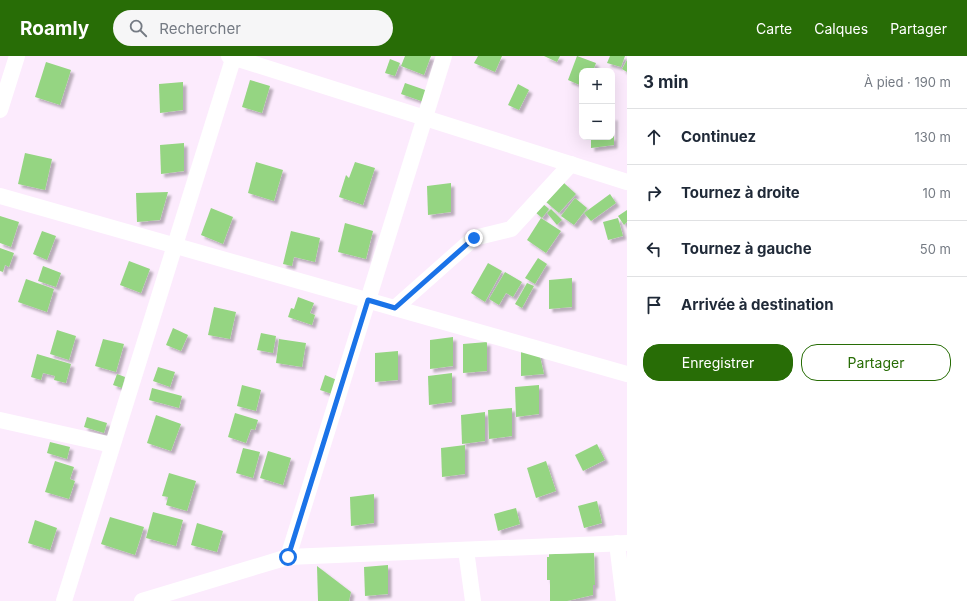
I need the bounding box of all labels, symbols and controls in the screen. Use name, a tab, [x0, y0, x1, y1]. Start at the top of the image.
search box	[113, 10, 393, 46]
text: Roamly	[20, 17, 89, 40]
icon: search	[127, 17, 149, 39]
text: Rechercher	[159, 19, 241, 38]
text: Carte	[756, 20, 792, 37]
text: Calques	[814, 20, 868, 37]
text: Partager	[890, 20, 947, 37]
map controls	[579, 68, 615, 140]
button: +	[579, 68, 615, 104]
text: 3 min	[643, 72, 689, 92]
text: À pied · 190 m	[864, 74, 951, 90]
button: −	[579, 104, 615, 140]
icon: ahead	[643, 126, 665, 148]
text: Continuez	[681, 127, 756, 146]
text: 130 m	[914, 129, 951, 145]
icon: right	[643, 182, 665, 204]
text: Tournez à droite	[681, 183, 800, 202]
text: 10 m	[922, 185, 951, 201]
route end	[465, 229, 483, 247]
icon: left	[643, 238, 665, 260]
text: Tournez à gauche	[681, 239, 812, 258]
text: 50 m	[920, 241, 951, 257]
icon: arrive	[643, 294, 665, 316]
text: Arrivée à destination	[681, 295, 834, 314]
button: Enregistrer	[643, 344, 793, 381]
button: Partager	[801, 344, 951, 381]
route start	[279, 548, 297, 566]

